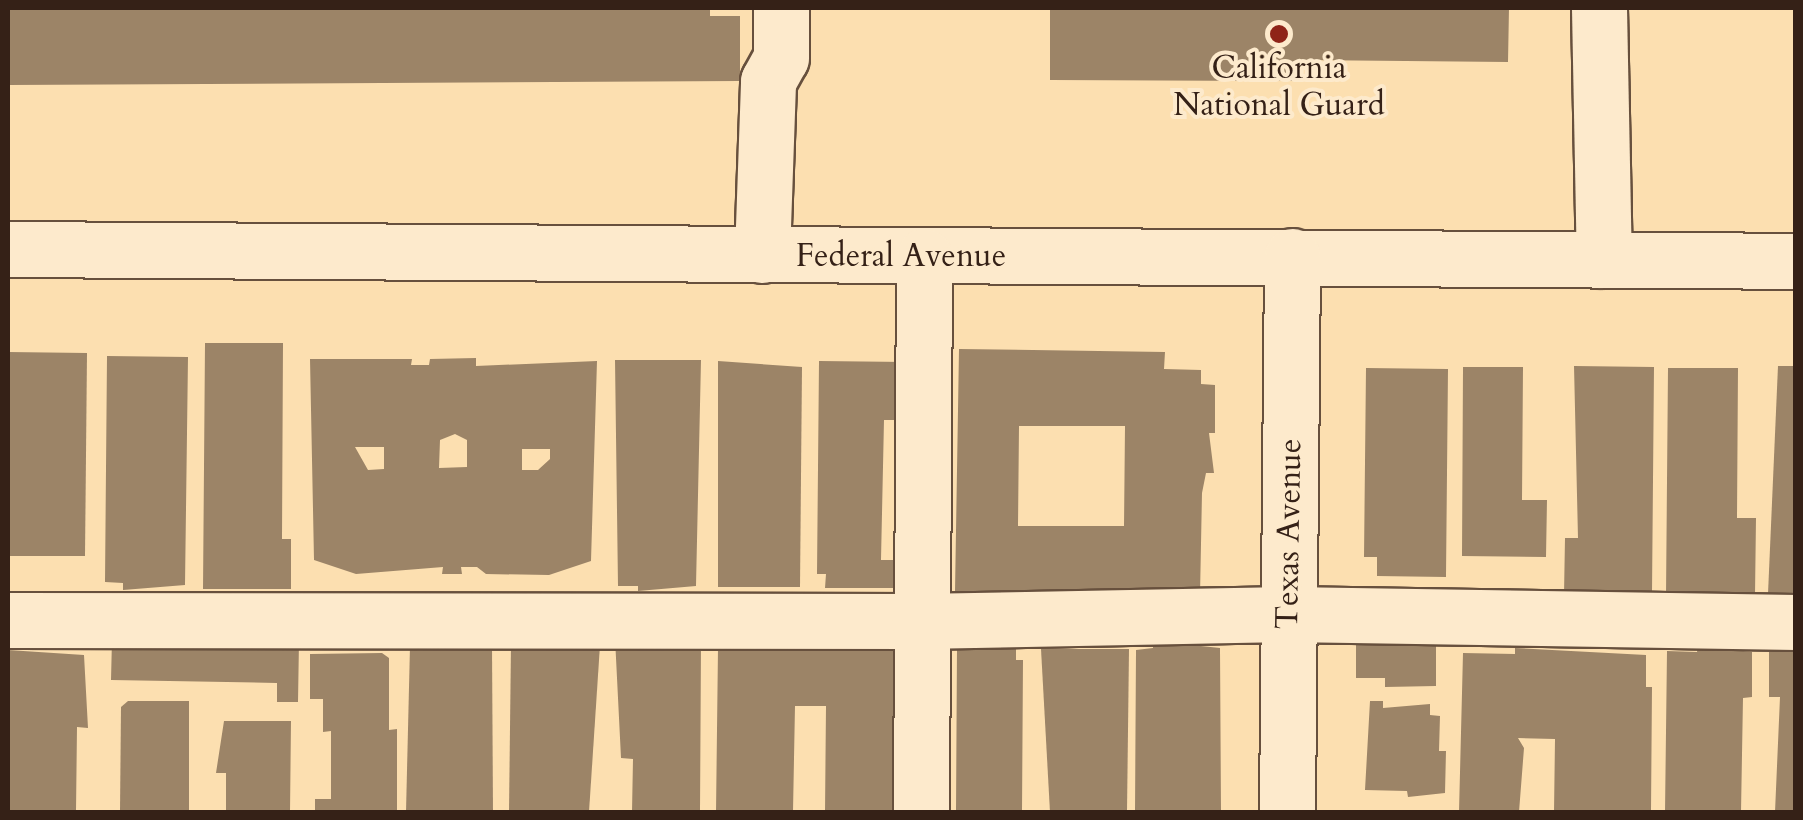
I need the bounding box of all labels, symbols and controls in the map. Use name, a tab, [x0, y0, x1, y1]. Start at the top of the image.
marker: California National Guard	[1268, 23, 1290, 45]
place label: California National Guard	[1173, 50, 1385, 125]
street label: Federal Avenue	[796, 237, 1006, 275]
street label: Texas Avenue	[1268, 438, 1310, 630]

